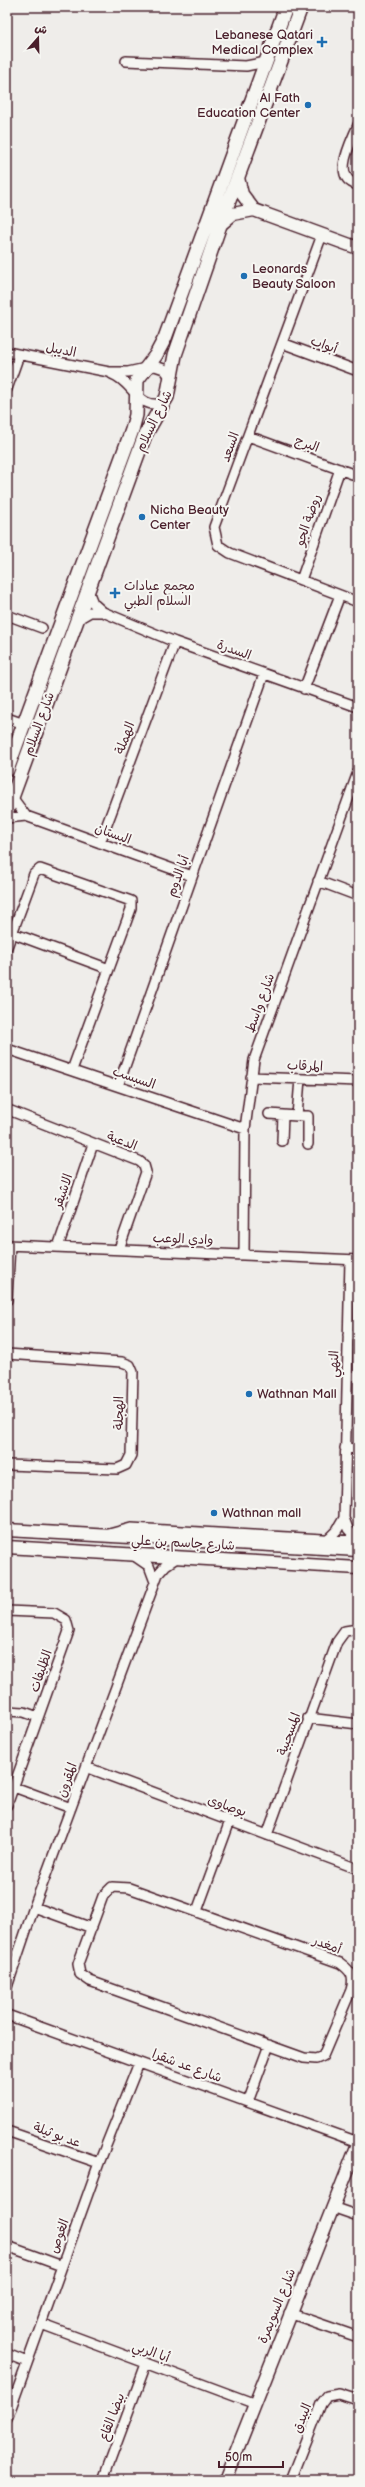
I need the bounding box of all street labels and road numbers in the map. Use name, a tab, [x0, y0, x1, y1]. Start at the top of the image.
street label: أبواب	[308, 333, 340, 357]
street label: الديبل	[44, 339, 78, 361]
street label: شارع السلام	[132, 388, 178, 455]
street label: السعد	[217, 430, 243, 464]
street label: البرج	[292, 432, 321, 457]
street label: روضة الجو	[291, 492, 324, 549]
street label: السدرة	[215, 636, 253, 664]
street label: شارع السلام	[20, 690, 60, 759]
street label: الهملة	[112, 720, 138, 756]
street label: البستان	[93, 820, 133, 848]
street label: أبا الدوم	[163, 852, 195, 900]
street label: شارع واسط	[242, 971, 279, 1035]
street label: المرقاب	[287, 1057, 323, 1075]
street label: السبسب	[110, 1063, 158, 1093]
street label: الدعية	[105, 1128, 139, 1154]
street label: الاشيقر	[49, 1172, 76, 1211]
street label: وادي الوعب	[152, 1230, 214, 1249]
street label: النهي	[326, 1350, 345, 1378]
street label: الهجلة	[111, 1396, 127, 1430]
street label: شارع جاسم بن علي	[131, 1532, 235, 1557]
street label: الظليفات	[26, 1648, 56, 1694]
street label: المسحبية	[274, 1710, 304, 1758]
street label: المقرون	[53, 1760, 81, 1800]
street label: بوصاوى	[205, 1792, 249, 1820]
street label: أمغدر	[310, 1932, 344, 1958]
street label: شارع عد شقرا	[150, 2046, 224, 2087]
street label: عد بو ثيلة	[31, 2119, 83, 2151]
street label: الغوص	[45, 2217, 73, 2255]
street label: شارع السويمرة	[255, 2266, 300, 2346]
street label: أبا الربي	[129, 2338, 173, 2369]
street label: بيضا القاع	[96, 2391, 129, 2444]
street label: البيدق	[289, 2401, 315, 2435]

